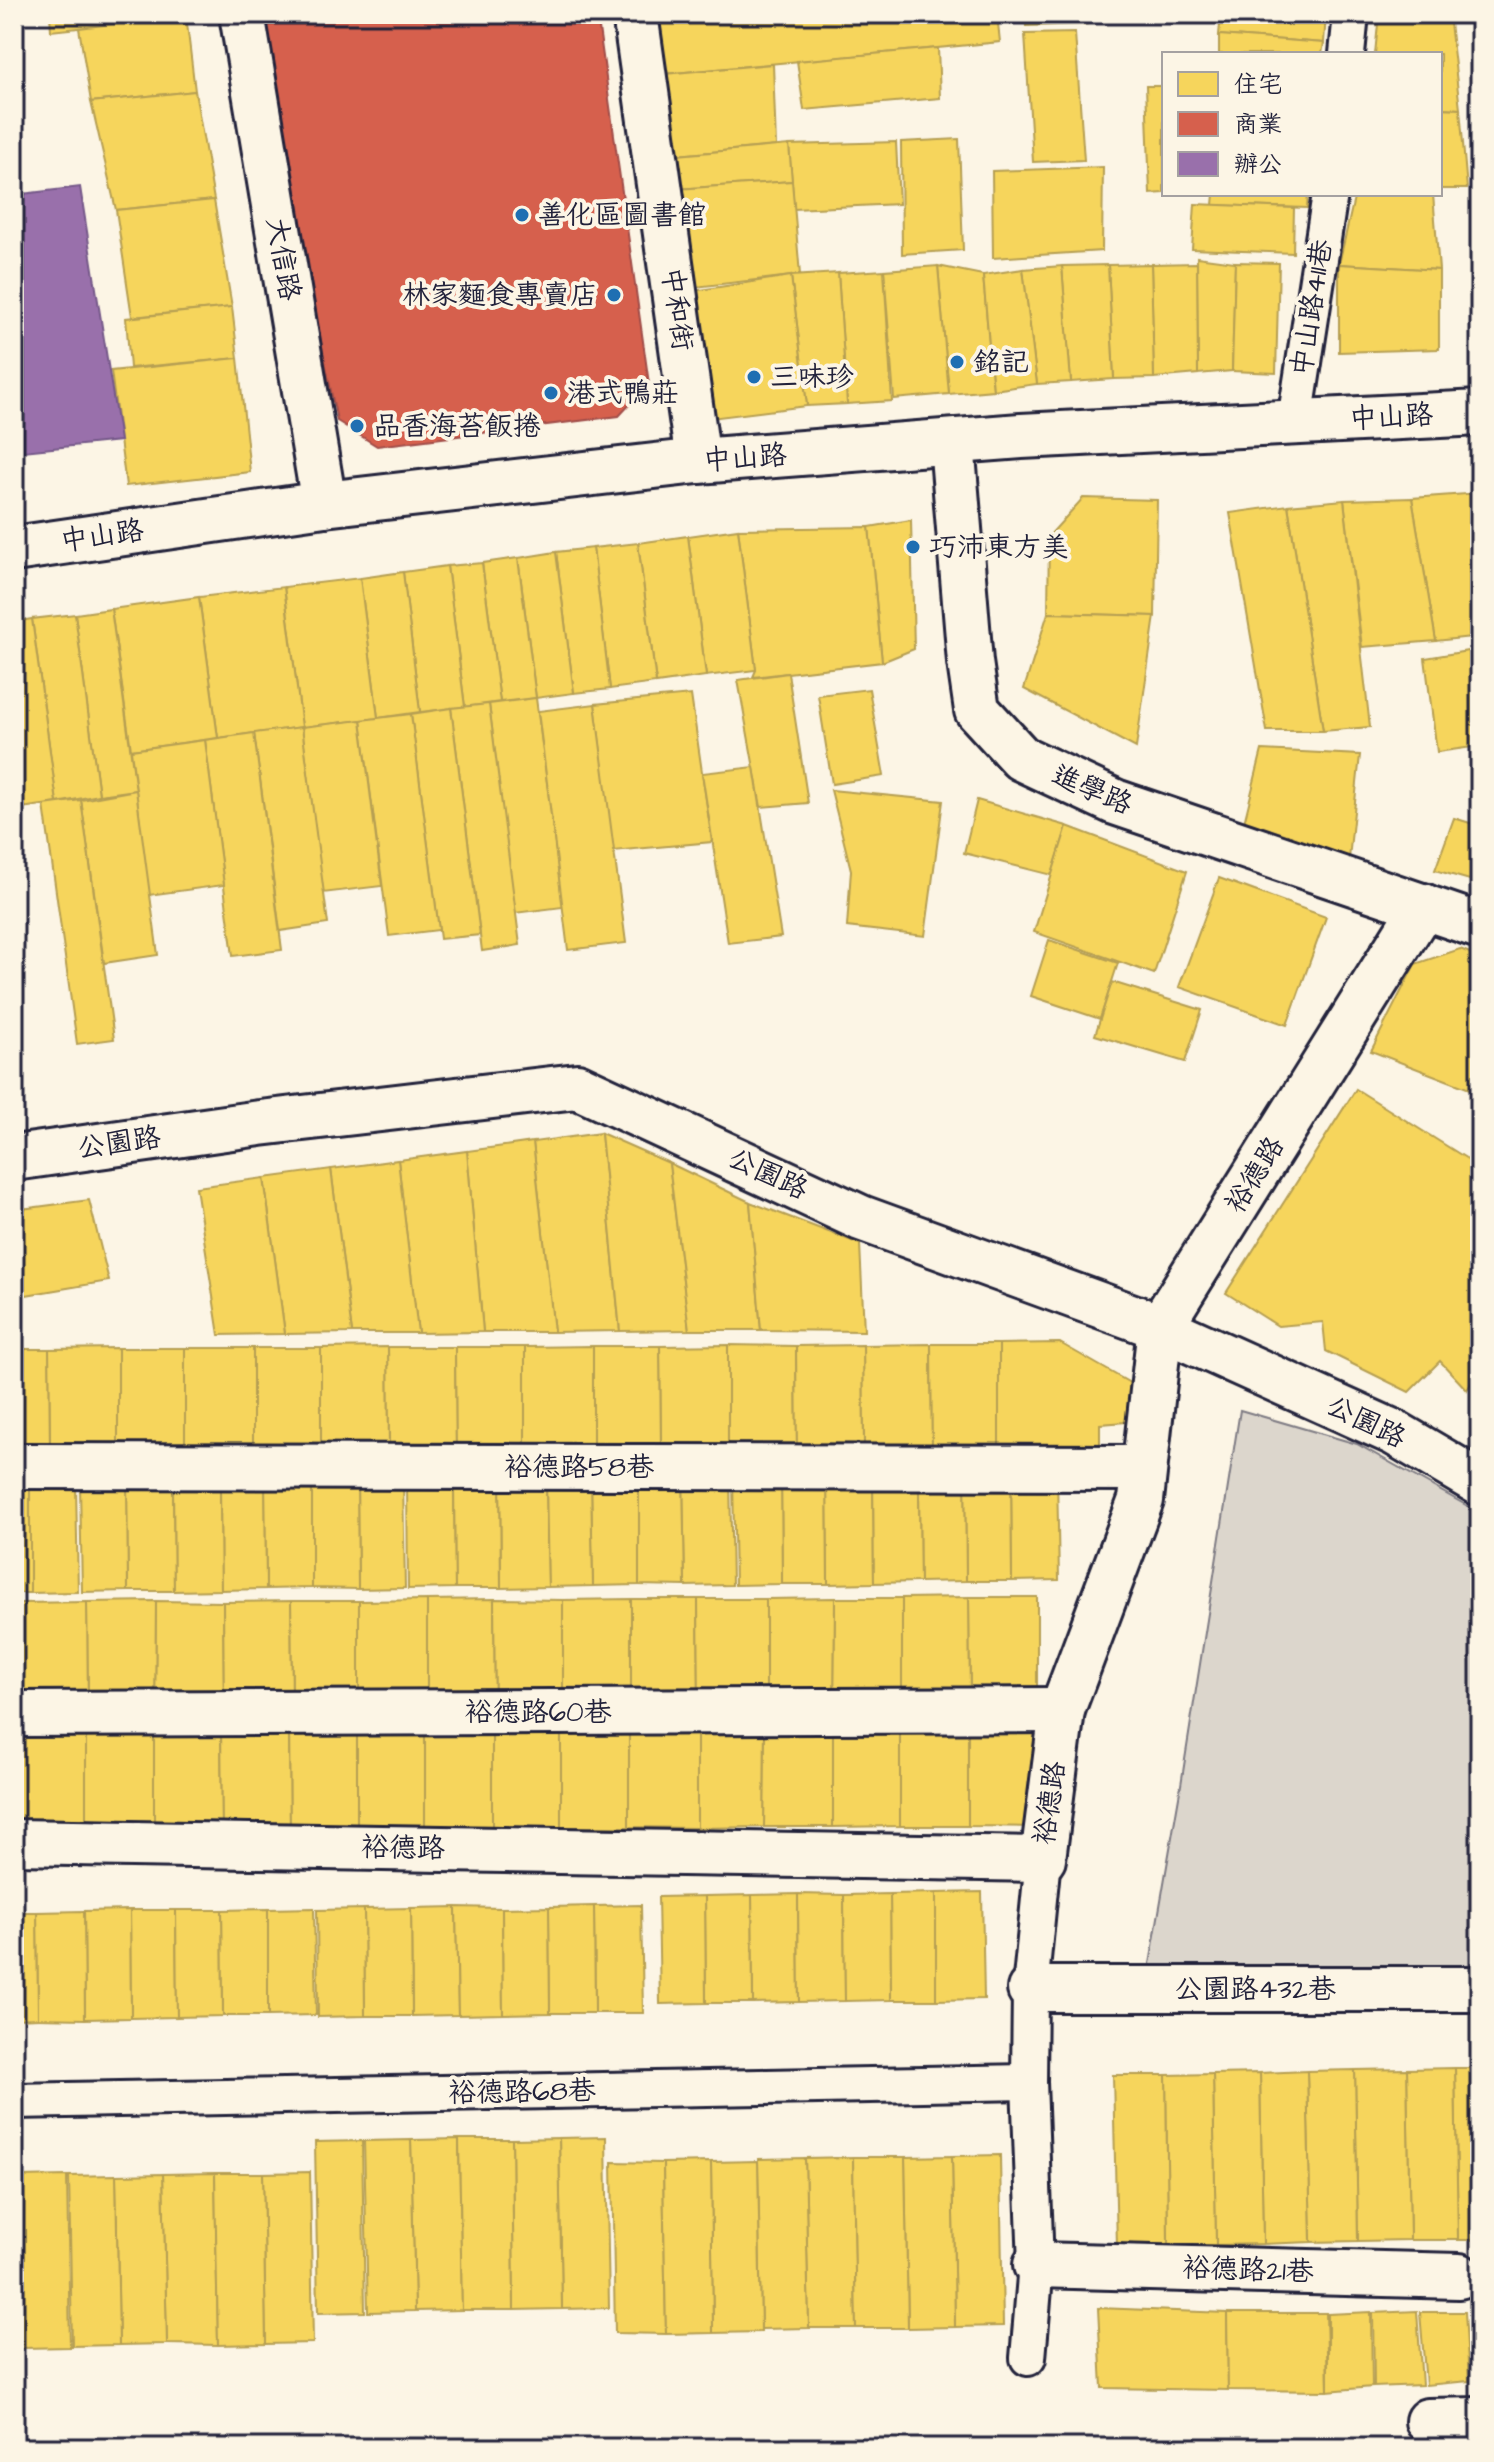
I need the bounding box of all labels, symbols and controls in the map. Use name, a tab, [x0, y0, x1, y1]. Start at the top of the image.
legend	[1162, 52, 1442, 196]
text: 住宅	[1234, 68, 1282, 102]
text: 商業	[1234, 108, 1282, 142]
text: 辦公	[1234, 148, 1282, 182]
place label: 善化區圖書館	[538, 196, 706, 235]
marker: 善化區圖書館	[513, 206, 531, 224]
street label: 大信路	[257, 214, 309, 304]
street label: 中山路411巷	[1282, 236, 1342, 379]
street label: 中和街	[652, 265, 702, 353]
place label: 林家麵食專賣店	[402, 276, 598, 315]
marker: 林家麵食專賣店	[605, 286, 623, 304]
place label: 銘記	[973, 343, 1029, 382]
marker: 銘記	[948, 353, 966, 371]
place label: 三味珍	[770, 358, 854, 397]
marker: 三味珍	[745, 368, 763, 386]
place label: 港式鴨莊	[567, 374, 679, 413]
marker: 港式鴨莊	[542, 384, 560, 402]
street label: 中山路	[1348, 395, 1434, 439]
place label: 品香海苔飯捲	[373, 407, 541, 446]
marker: 品香海苔飯捲	[348, 417, 366, 435]
street label: 中山路	[702, 436, 788, 480]
street label: 中山路	[58, 511, 146, 561]
place label: 巧沛東方美	[929, 528, 1069, 567]
marker: 巧沛東方美	[904, 538, 922, 556]
street label: 進學路	[1046, 756, 1138, 824]
street label: 公園路	[75, 1118, 163, 1168]
street label: 裕德路	[1216, 1129, 1294, 1221]
street label: 公園路	[722, 1139, 814, 1209]
street label: 公園路	[1320, 1386, 1412, 1458]
street label: 裕德路58巷	[504, 1448, 655, 1487]
street label: 裕德路60巷	[464, 1693, 613, 1732]
street label: 裕德路	[1025, 1759, 1075, 1847]
street label: 裕德路	[361, 1828, 445, 1868]
street label: 公園路432巷	[1174, 1970, 1337, 2009]
street label: 裕德路68巷	[448, 2071, 597, 2113]
street label: 裕德路21巷	[1182, 2248, 1315, 2292]

